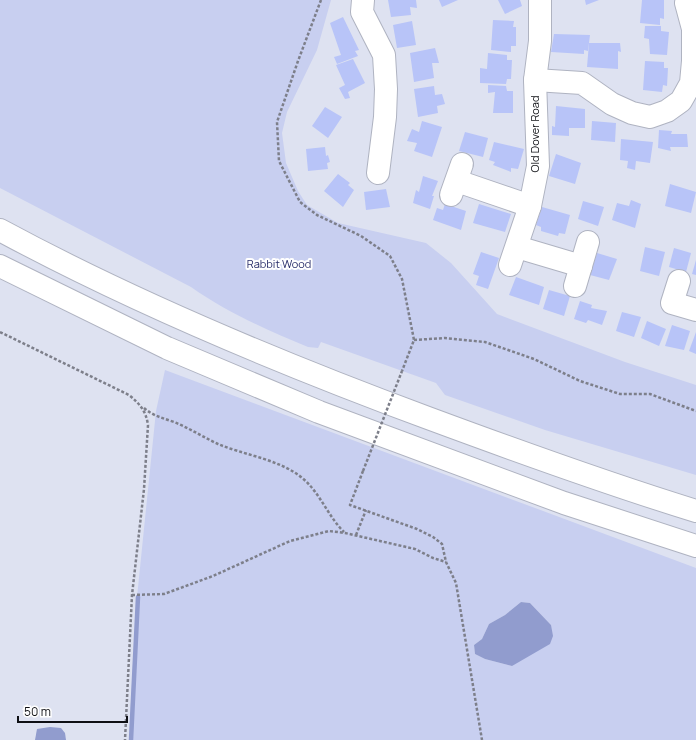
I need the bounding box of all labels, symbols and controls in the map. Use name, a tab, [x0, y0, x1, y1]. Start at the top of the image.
street label: Old Dover Road	[527, 96, 542, 172]
park label: Rabbit Wood	[247, 256, 311, 271]
scale bar	[18, 698, 127, 724]
text: 50 m	[24, 703, 51, 720]

